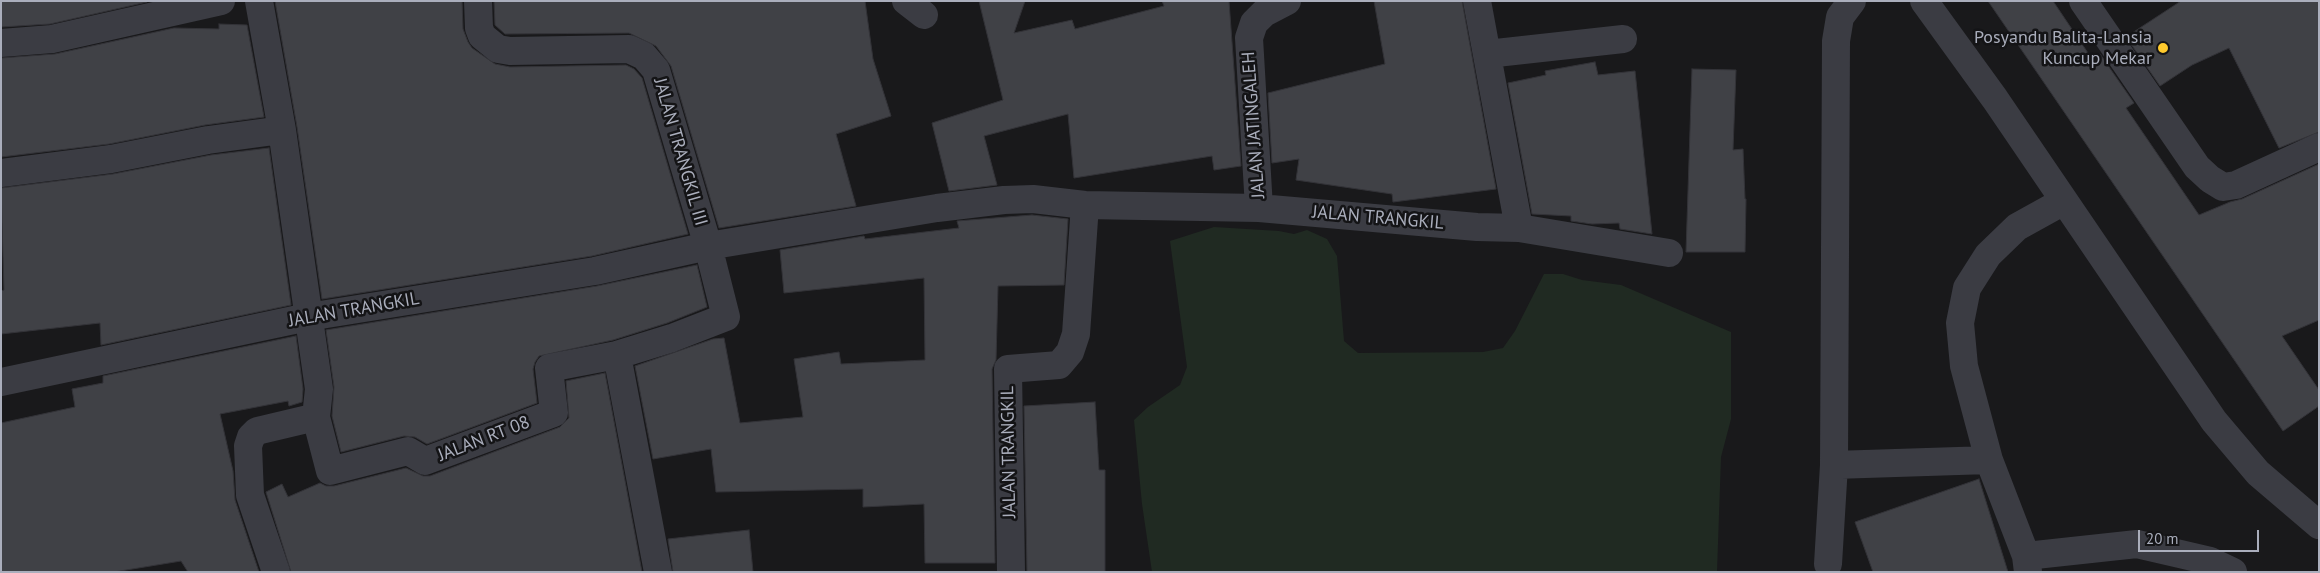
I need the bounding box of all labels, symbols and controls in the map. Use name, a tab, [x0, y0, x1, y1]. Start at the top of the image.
place label: Posyandu Balita-Lansia Kuncup Mekar	[1974, 27, 2152, 70]
marker: Posyandu Balita-Lansia Kuncup Mekar	[2156, 41, 2170, 55]
street label: JALAN JATINGALEH	[1238, 51, 1270, 199]
street label: JALAN TRANGKIL III	[649, 76, 711, 228]
street label: JALAN TRANGKIL	[1311, 201, 1445, 235]
street label: JALAN TRANGKIL	[287, 288, 421, 332]
street label: JALAN TRANGKIL	[997, 386, 1021, 518]
street label: JALAN RT 08	[435, 412, 533, 466]
scale bar	[2140, 520, 2261, 552]
text: 20 m	[2146, 529, 2179, 548]

